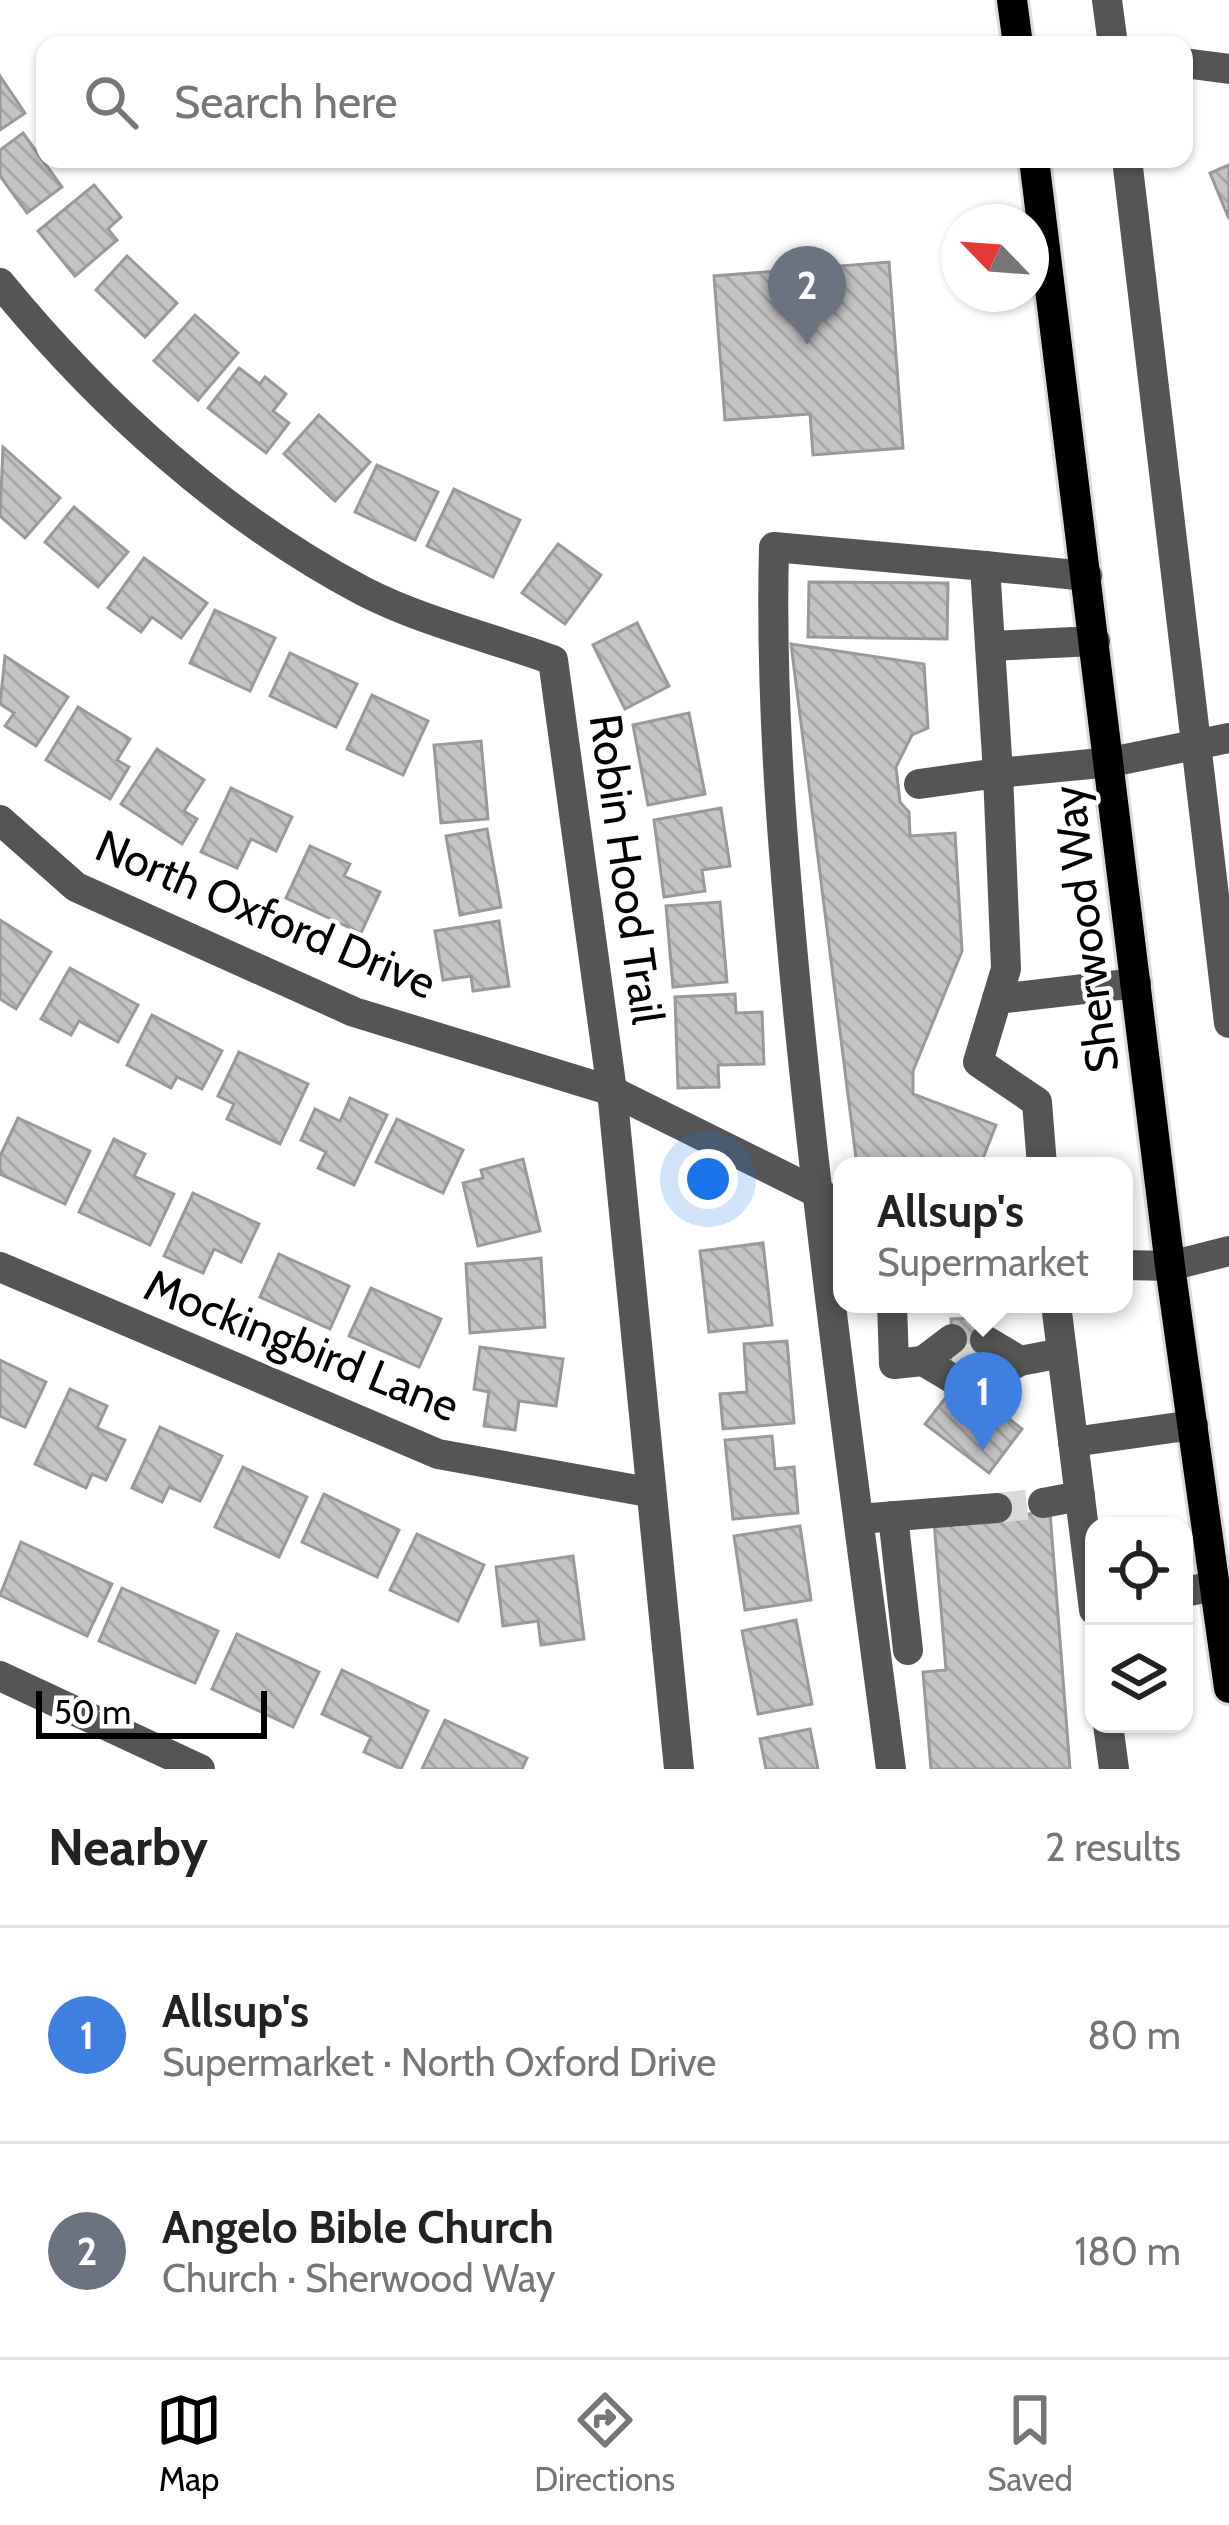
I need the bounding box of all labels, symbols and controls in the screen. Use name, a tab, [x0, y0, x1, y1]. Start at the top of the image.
search box	[36, 36, 1193, 168]
icon: search	[78, 69, 144, 135]
text: Search here	[174, 75, 398, 129]
north arrow	[941, 204, 1049, 312]
pin: 2	[768, 246, 846, 345]
street label: Robin Hood Trail	[579, 711, 676, 1028]
street label: Sherwood Way	[1041, 782, 1129, 1076]
street label: North Oxford Drive	[88, 818, 444, 1010]
your location	[678, 1149, 738, 1209]
popup	[833, 1157, 1133, 1313]
text: Allsup's	[877, 1184, 1024, 1238]
text: Supermarket	[877, 1238, 1089, 1286]
street label: Mockingbird Lane	[137, 1257, 467, 1433]
pin: 1	[944, 1352, 1022, 1451]
map controls	[1085, 1517, 1193, 1733]
button: locate	[1085, 1517, 1193, 1625]
button: layers	[1085, 1625, 1193, 1733]
scale bar	[36, 1685, 267, 1738]
text: 50 m	[54, 1692, 131, 1732]
text: Nearby	[48, 1816, 208, 1878]
text: 2 results	[1045, 1823, 1181, 1871]
text: Allsup's	[162, 1984, 309, 2038]
text: 1	[80, 2011, 94, 2059]
text: 80 m	[1087, 2011, 1181, 2059]
text: Supermarket · North Oxford Drive	[162, 2038, 716, 2086]
text: Angelo Bible Church	[162, 2200, 554, 2254]
text: 2	[77, 2227, 97, 2275]
text: 180 m	[1074, 2227, 1181, 2275]
text: Church · Sherwood Way	[162, 2254, 555, 2302]
tab: Map	[156, 2387, 222, 2499]
tab: Directions	[534, 2387, 675, 2499]
tab: Saved	[987, 2387, 1073, 2499]

